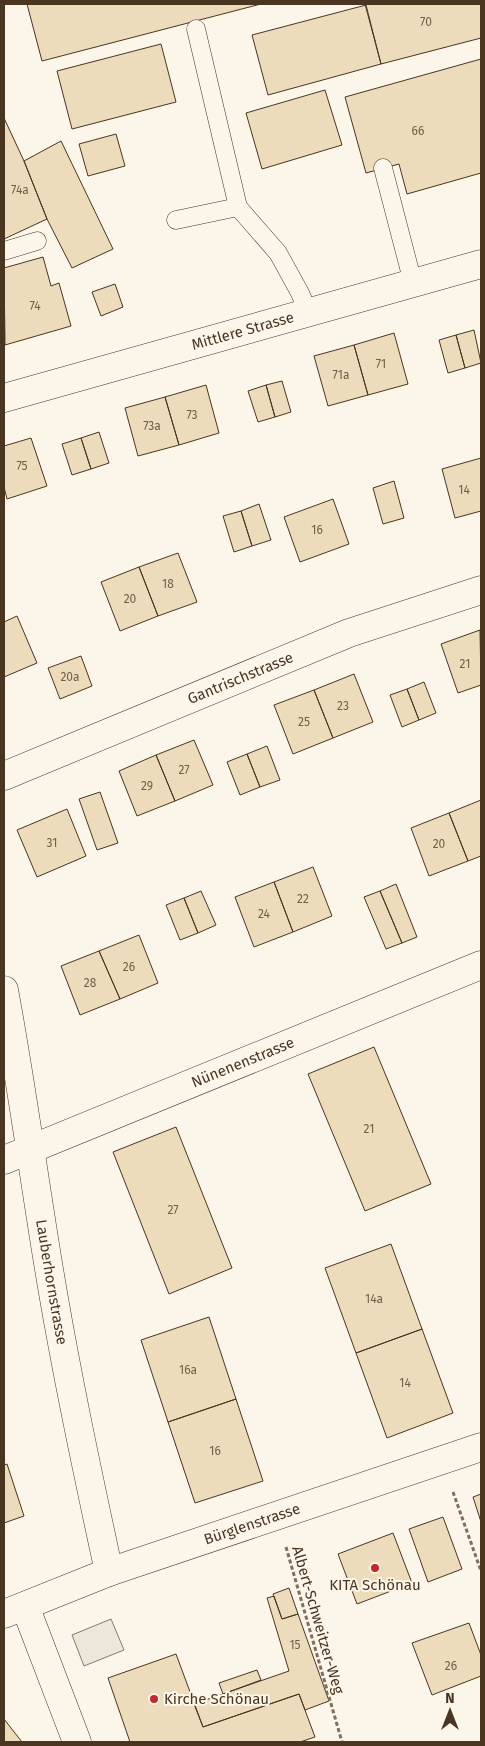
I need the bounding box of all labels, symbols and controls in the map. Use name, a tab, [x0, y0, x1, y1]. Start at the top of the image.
house number: 70	[420, 15, 432, 29]
house number: 66	[412, 124, 424, 138]
house number: 74a	[11, 183, 29, 197]
house number: 74	[29, 299, 41, 313]
street label: Mittlere Strasse	[190, 308, 296, 354]
house number: 71	[376, 357, 386, 371]
house number: 71a	[333, 368, 349, 382]
house number: 73	[186, 408, 198, 422]
house number: 73a	[143, 419, 161, 433]
house number: 75	[16, 459, 28, 473]
house number: 14	[458, 483, 470, 497]
house number: 16	[311, 523, 323, 537]
house number: 18	[162, 577, 174, 591]
house number: 20	[124, 592, 137, 606]
street label: Gantrischstrasse	[185, 648, 296, 708]
house number: 21	[460, 657, 470, 671]
house number: 20a	[60, 670, 80, 684]
house number: 23	[337, 699, 349, 713]
house number: 25	[298, 715, 310, 729]
house number: 27	[178, 763, 190, 777]
house number: 29	[141, 779, 153, 793]
house number: 31	[47, 836, 57, 850]
house number: 20	[433, 837, 446, 851]
house number: 22	[297, 892, 309, 906]
house number: 24	[258, 907, 271, 921]
house number: 26	[123, 960, 135, 974]
house number: 28	[84, 976, 97, 990]
street label: Nünenenstrasse	[189, 1033, 297, 1091]
house number: 21	[364, 1122, 374, 1136]
house number: 27	[167, 1203, 179, 1217]
street label: Lauberhornstrasse	[32, 1218, 71, 1346]
house number: 14a	[365, 1292, 383, 1306]
house number: 16a	[179, 1363, 197, 1377]
house number: 14	[399, 1376, 411, 1390]
house number: 16	[209, 1444, 221, 1458]
street label: Bürglenstrasse	[202, 1499, 302, 1548]
street label: Albert-Schweitzer-Weg	[288, 1544, 348, 1696]
marker: KITA Schönau	[369, 1562, 381, 1574]
place label: KITA Schönau	[329, 1576, 421, 1594]
house number: 15	[289, 1638, 301, 1652]
house number: 26	[445, 1659, 457, 1673]
north arrow	[425, 1686, 475, 1736]
place label: Kirche Schönau	[164, 1690, 269, 1708]
text: N	[445, 1690, 455, 1707]
marker: Kirche Schönau	[148, 1693, 160, 1705]

